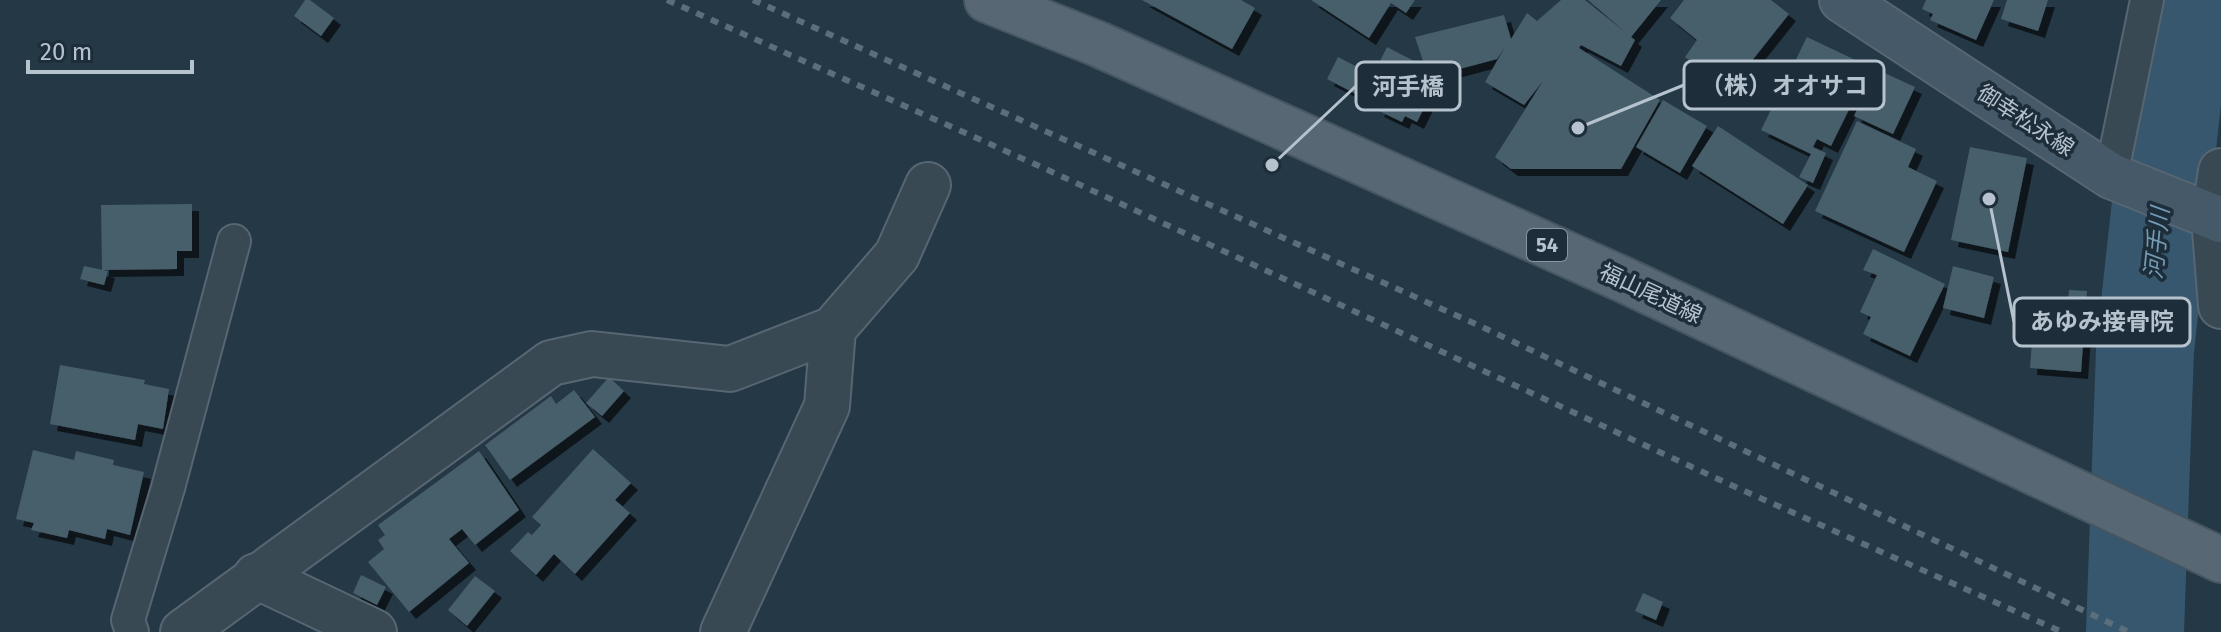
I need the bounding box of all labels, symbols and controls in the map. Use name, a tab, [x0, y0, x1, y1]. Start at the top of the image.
scale bar	[28, 24, 192, 74]
text: 20 m	[40, 38, 92, 66]
callout: （株）オオサコ	[1684, 61, 1884, 109]
callout: 河手橋	[1356, 62, 1460, 110]
text: （株）オオサコ	[1700, 72, 1868, 100]
text: 河手橋	[1372, 73, 1444, 101]
street label: 御幸松永線	[1972, 79, 2079, 162]
water label: 河手川	[2139, 203, 2175, 280]
road number: 54	[1527, 229, 1567, 261]
street label: 福山尾道線	[1595, 258, 1706, 329]
callout: あゆみ接骨院	[2014, 298, 2190, 346]
text: あゆみ接骨院	[2030, 308, 2174, 336]

